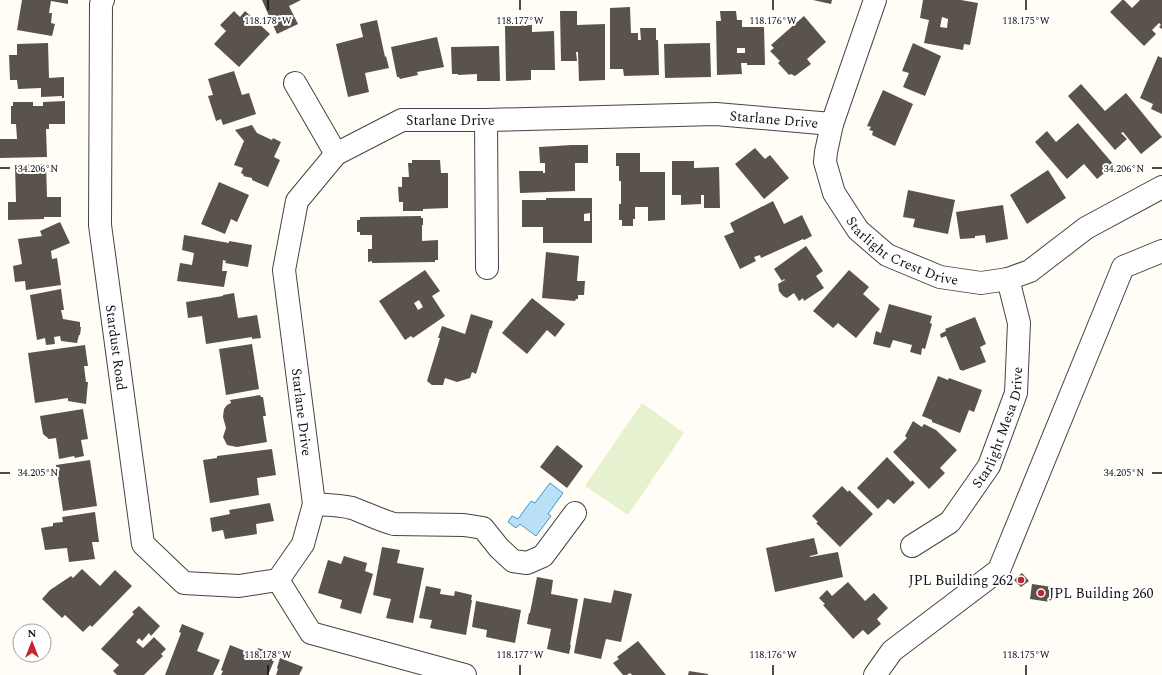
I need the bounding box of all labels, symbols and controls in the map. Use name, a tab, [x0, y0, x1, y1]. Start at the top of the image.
text: 118.178°W	[244, 13, 292, 29]
text: 118.177°W	[496, 13, 544, 29]
text: 118.176°W	[749, 13, 797, 29]
text: 118.175°W	[1002, 13, 1050, 29]
street label: Starlane Drive	[729, 105, 819, 134]
street label: Starlane Drive	[406, 110, 495, 131]
text: 34.206°N	[18, 161, 58, 177]
text: 34.206°N	[1104, 161, 1144, 177]
street label: Starlight Crest Drive	[841, 212, 960, 291]
street label: Stardust Road	[100, 303, 132, 392]
street label: Starlight Mesa Drive	[967, 366, 1028, 492]
street label: Starlane Drive	[286, 367, 317, 458]
text: 34.205°N	[18, 465, 58, 481]
text: 34.205°N	[1104, 465, 1144, 481]
place label: JPL Building 262	[908, 570, 1013, 591]
marker: JPL Building 262	[1016, 575, 1026, 585]
place label: JPL Building 260	[1049, 583, 1154, 604]
marker: JPL Building 260	[1036, 588, 1046, 598]
north arrow	[12, 623, 52, 663]
text: N	[28, 625, 37, 642]
text: 118.178°W	[244, 647, 292, 663]
text: 118.177°W	[496, 647, 544, 663]
text: 118.176°W	[749, 647, 797, 663]
text: 118.175°W	[1002, 647, 1050, 663]

